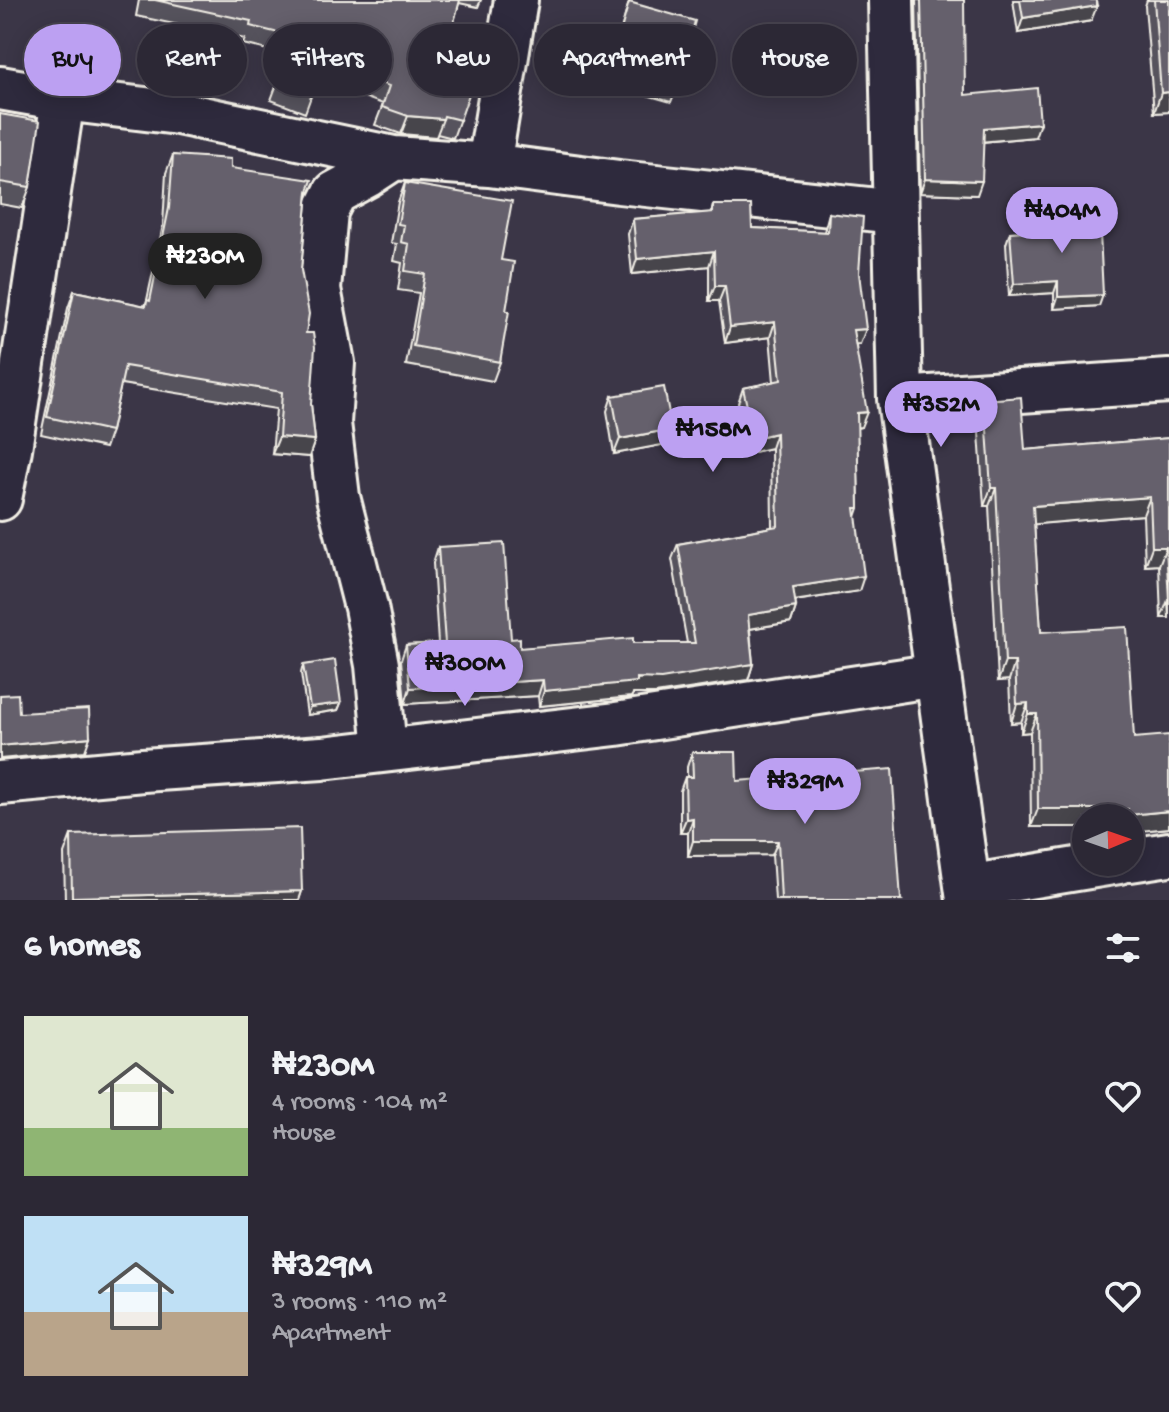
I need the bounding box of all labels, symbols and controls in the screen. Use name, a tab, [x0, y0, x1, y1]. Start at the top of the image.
chip: Buy	[24, 24, 121, 96]
chip: Rent	[137, 24, 247, 96]
chip: Filters	[263, 24, 392, 96]
chip: New	[408, 24, 518, 96]
chip: Apartment	[534, 24, 716, 96]
chip: House	[732, 24, 857, 96]
pin: ₦404M	[1006, 187, 1118, 255]
text: ₦404M	[1024, 197, 1100, 228]
pin: ₦230M	[149, 233, 261, 301]
text: ₦230M	[166, 243, 244, 274]
pin: ₦352M	[885, 381, 997, 449]
text: ₦352M	[903, 391, 979, 422]
pin: ₦158M	[657, 406, 769, 474]
text: ₦158M	[675, 416, 751, 447]
pin: ₦300M	[409, 640, 521, 708]
text: ₦300M	[425, 650, 505, 681]
pin: ₦329M	[749, 758, 861, 826]
text: ₦329M	[767, 768, 843, 799]
north arrow	[1072, 804, 1144, 876]
map controls	[1072, 804, 1144, 876]
icon: filters	[1101, 926, 1145, 970]
text: 6 homes	[24, 928, 139, 968]
icon: home	[88, 1048, 184, 1144]
text: ₦230M	[272, 1048, 374, 1088]
icon: heart	[1101, 1074, 1145, 1118]
text: 4 rooms · 104 m²	[272, 1088, 448, 1119]
text: House	[272, 1119, 336, 1150]
icon: home	[88, 1248, 184, 1344]
text: ₦329M	[272, 1248, 372, 1288]
icon: heart	[1101, 1274, 1145, 1318]
text: 3 rooms · 110 m²	[272, 1288, 447, 1319]
text: Apartment	[272, 1319, 389, 1350]

